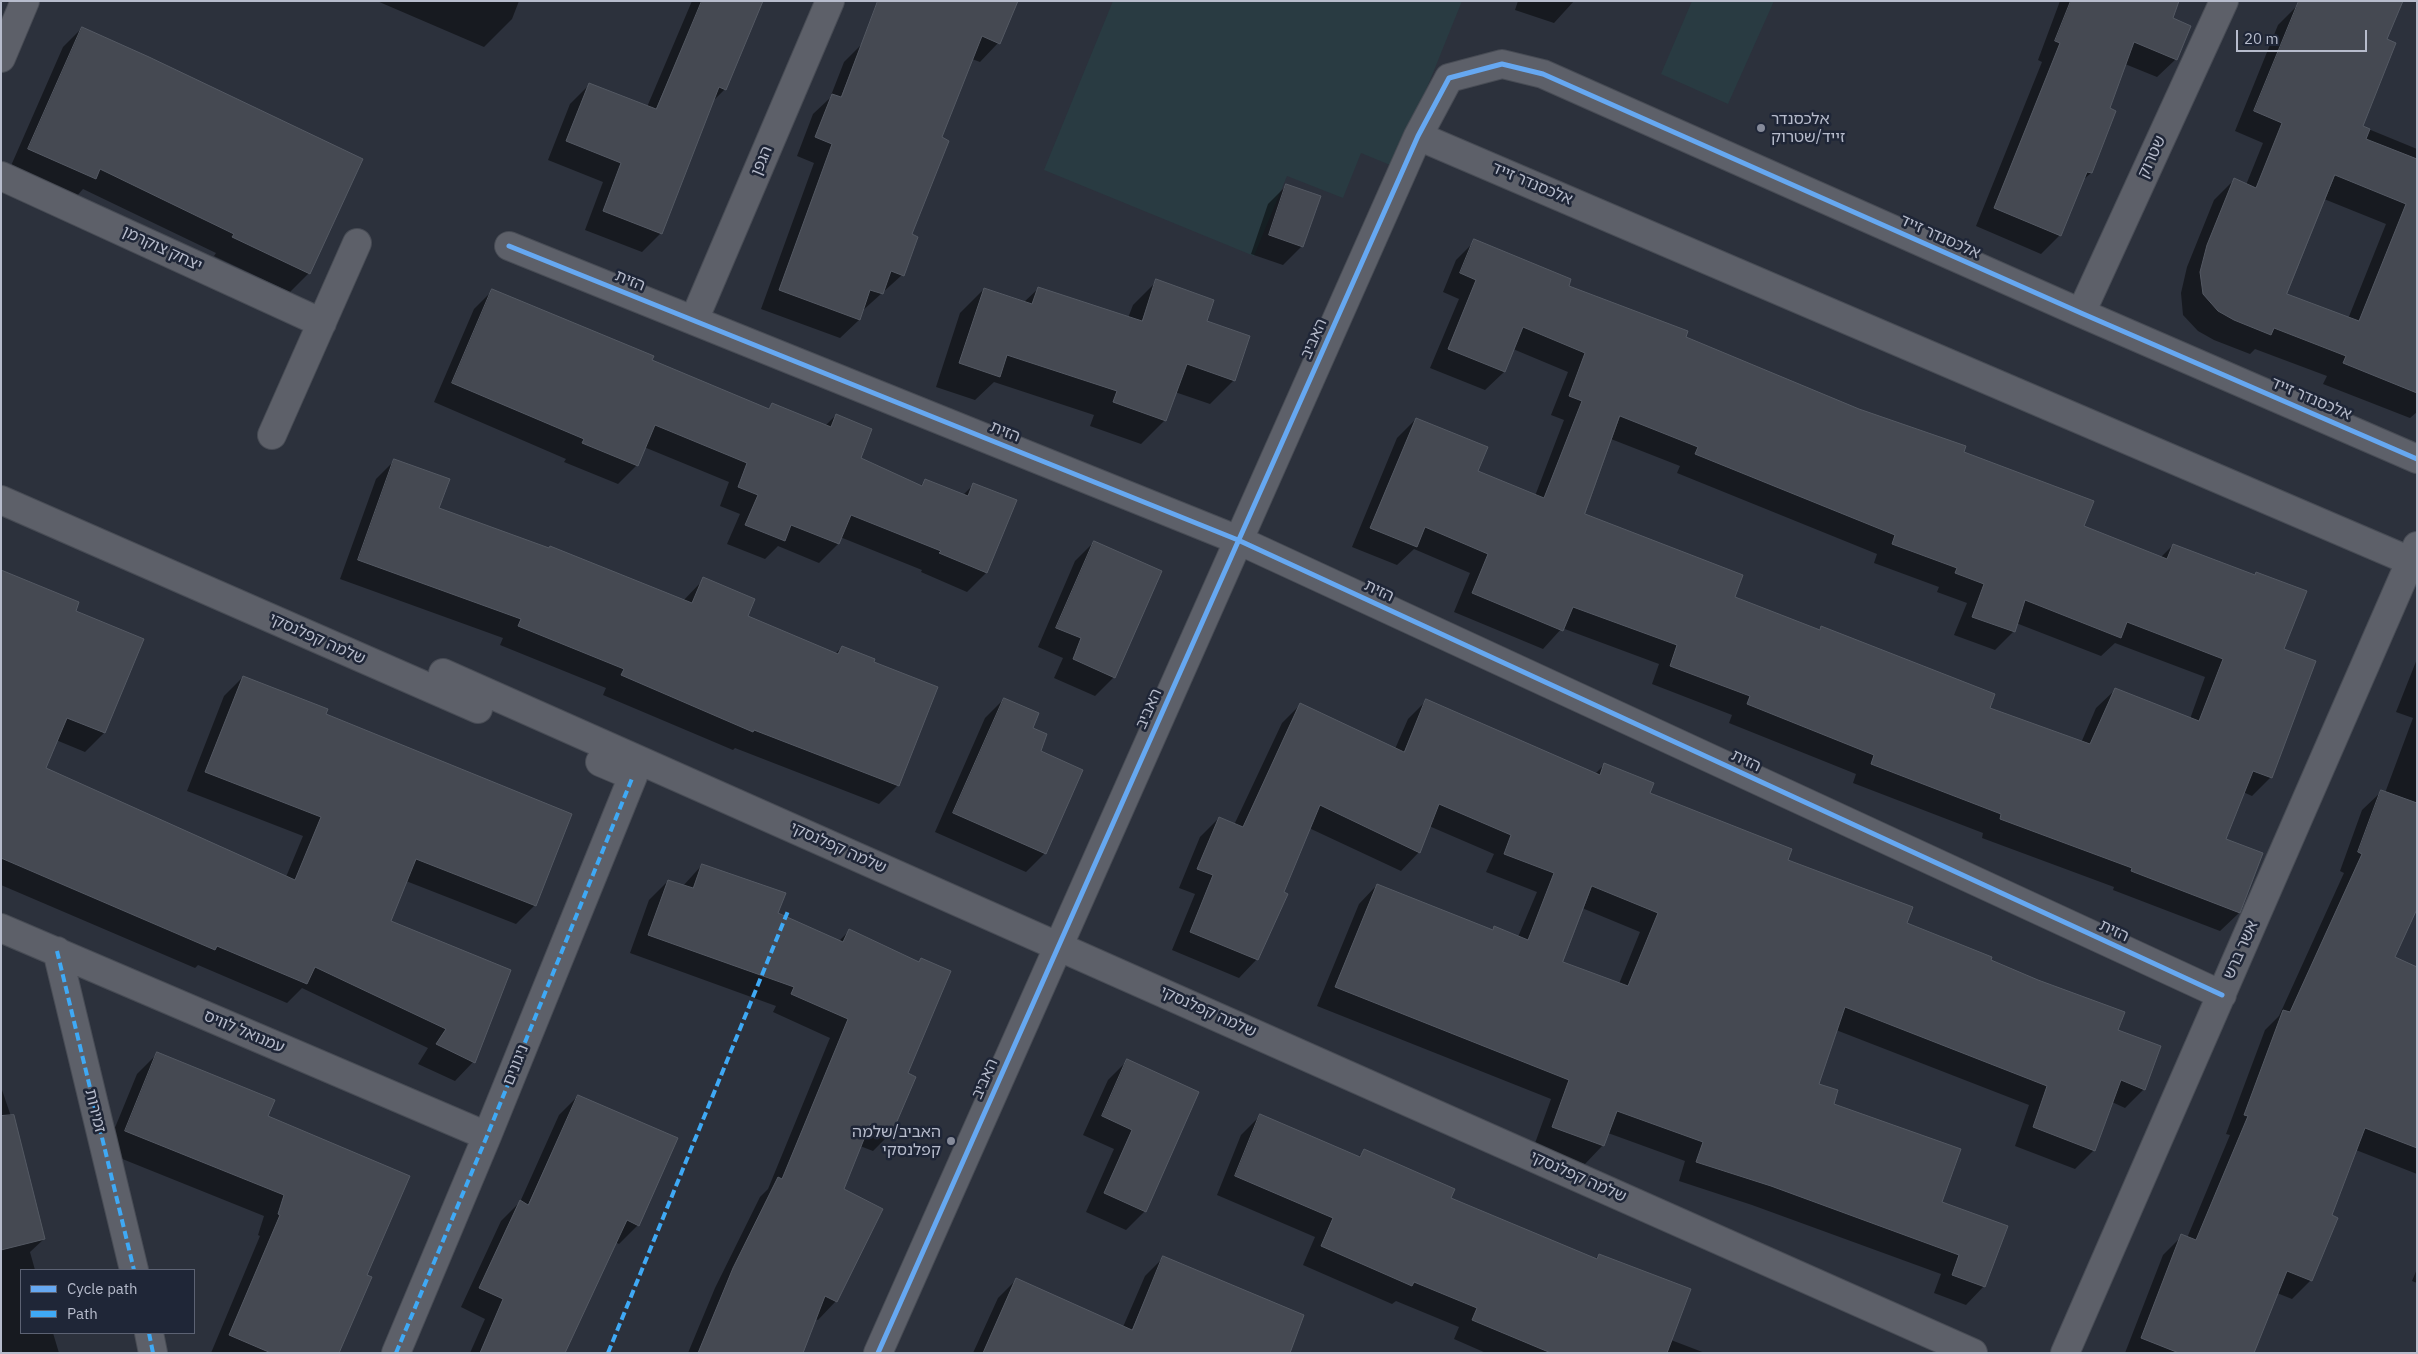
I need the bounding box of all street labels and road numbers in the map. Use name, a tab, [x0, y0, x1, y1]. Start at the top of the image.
street label: שטרוק	[2134, 133, 2170, 181]
street label: הגפן	[747, 143, 777, 179]
street label: אלכסנדר זייד	[1489, 158, 1575, 210]
street label: אלכסנדר זייד	[1897, 211, 1983, 263]
street label: יצחק צוקרמן	[119, 222, 205, 276]
street label: הזית	[612, 266, 648, 296]
street label: האביב	[1297, 316, 1331, 362]
street label: אלכסנדר זייד	[2268, 373, 2354, 425]
street label: הזית	[987, 417, 1023, 447]
street label: הזית	[1361, 576, 1397, 606]
street label: שלמה קפלנסקי	[266, 609, 368, 669]
street label: האביב	[1132, 686, 1166, 732]
street label: הזית	[1728, 746, 1764, 776]
street label: שלמה קפלנסקי	[787, 818, 889, 878]
street label: הזית	[2096, 916, 2132, 946]
street label: אשר ברש	[2220, 918, 2262, 982]
street label: שלמה קפלנסקי	[1157, 982, 1259, 1042]
street label: עמנואל לוויס	[201, 1006, 287, 1058]
street label: ניגונים	[499, 1042, 533, 1088]
street label: האביב	[968, 1056, 1002, 1102]
street label: זמירות	[80, 1087, 110, 1135]
street label: שלמה קפלנסקי	[1527, 1147, 1629, 1207]

